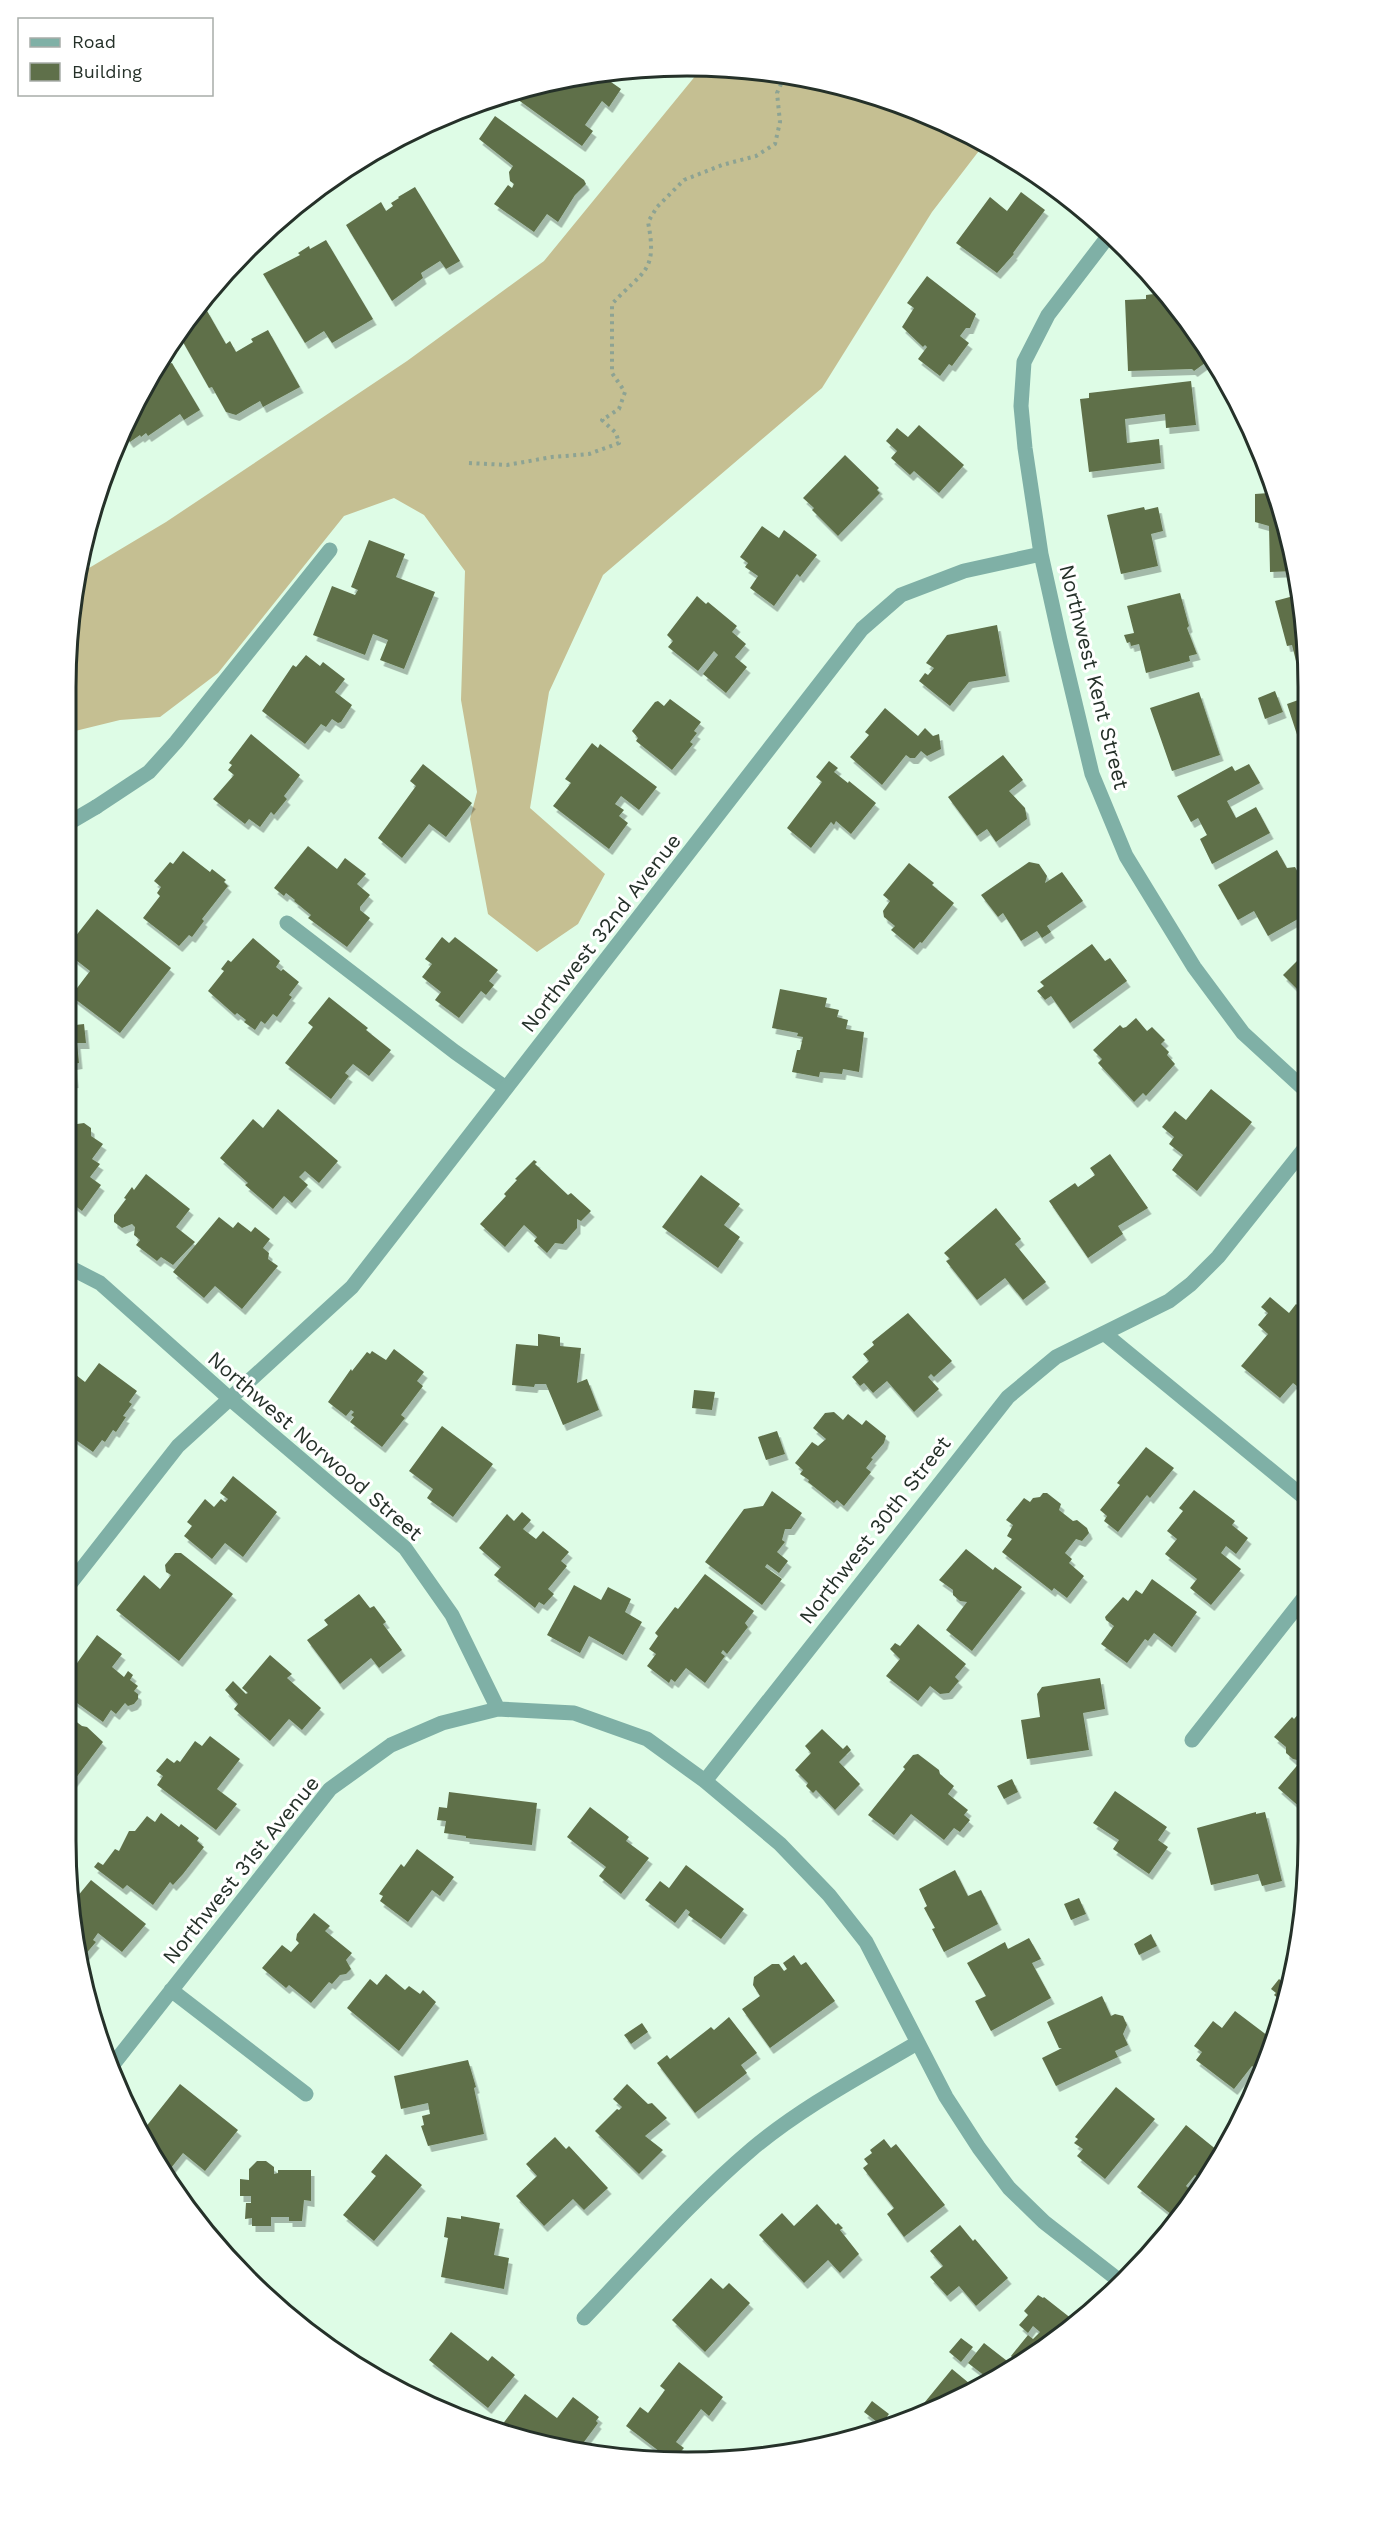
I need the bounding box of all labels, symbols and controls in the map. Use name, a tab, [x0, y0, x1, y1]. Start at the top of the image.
legend	[18, 18, 213, 96]
text: Road	[72, 31, 116, 52]
text: Building	[72, 61, 142, 82]
street label: Northwest Kent Street	[1054, 562, 1135, 792]
street label: Northwest 32nd Avenue	[515, 828, 686, 1037]
street label: Northwest Norwood Street	[203, 1346, 428, 1546]
street label: Northwest 30th Street	[794, 1431, 956, 1629]
street label: Northwest 31st Avenue	[157, 1771, 324, 1969]

